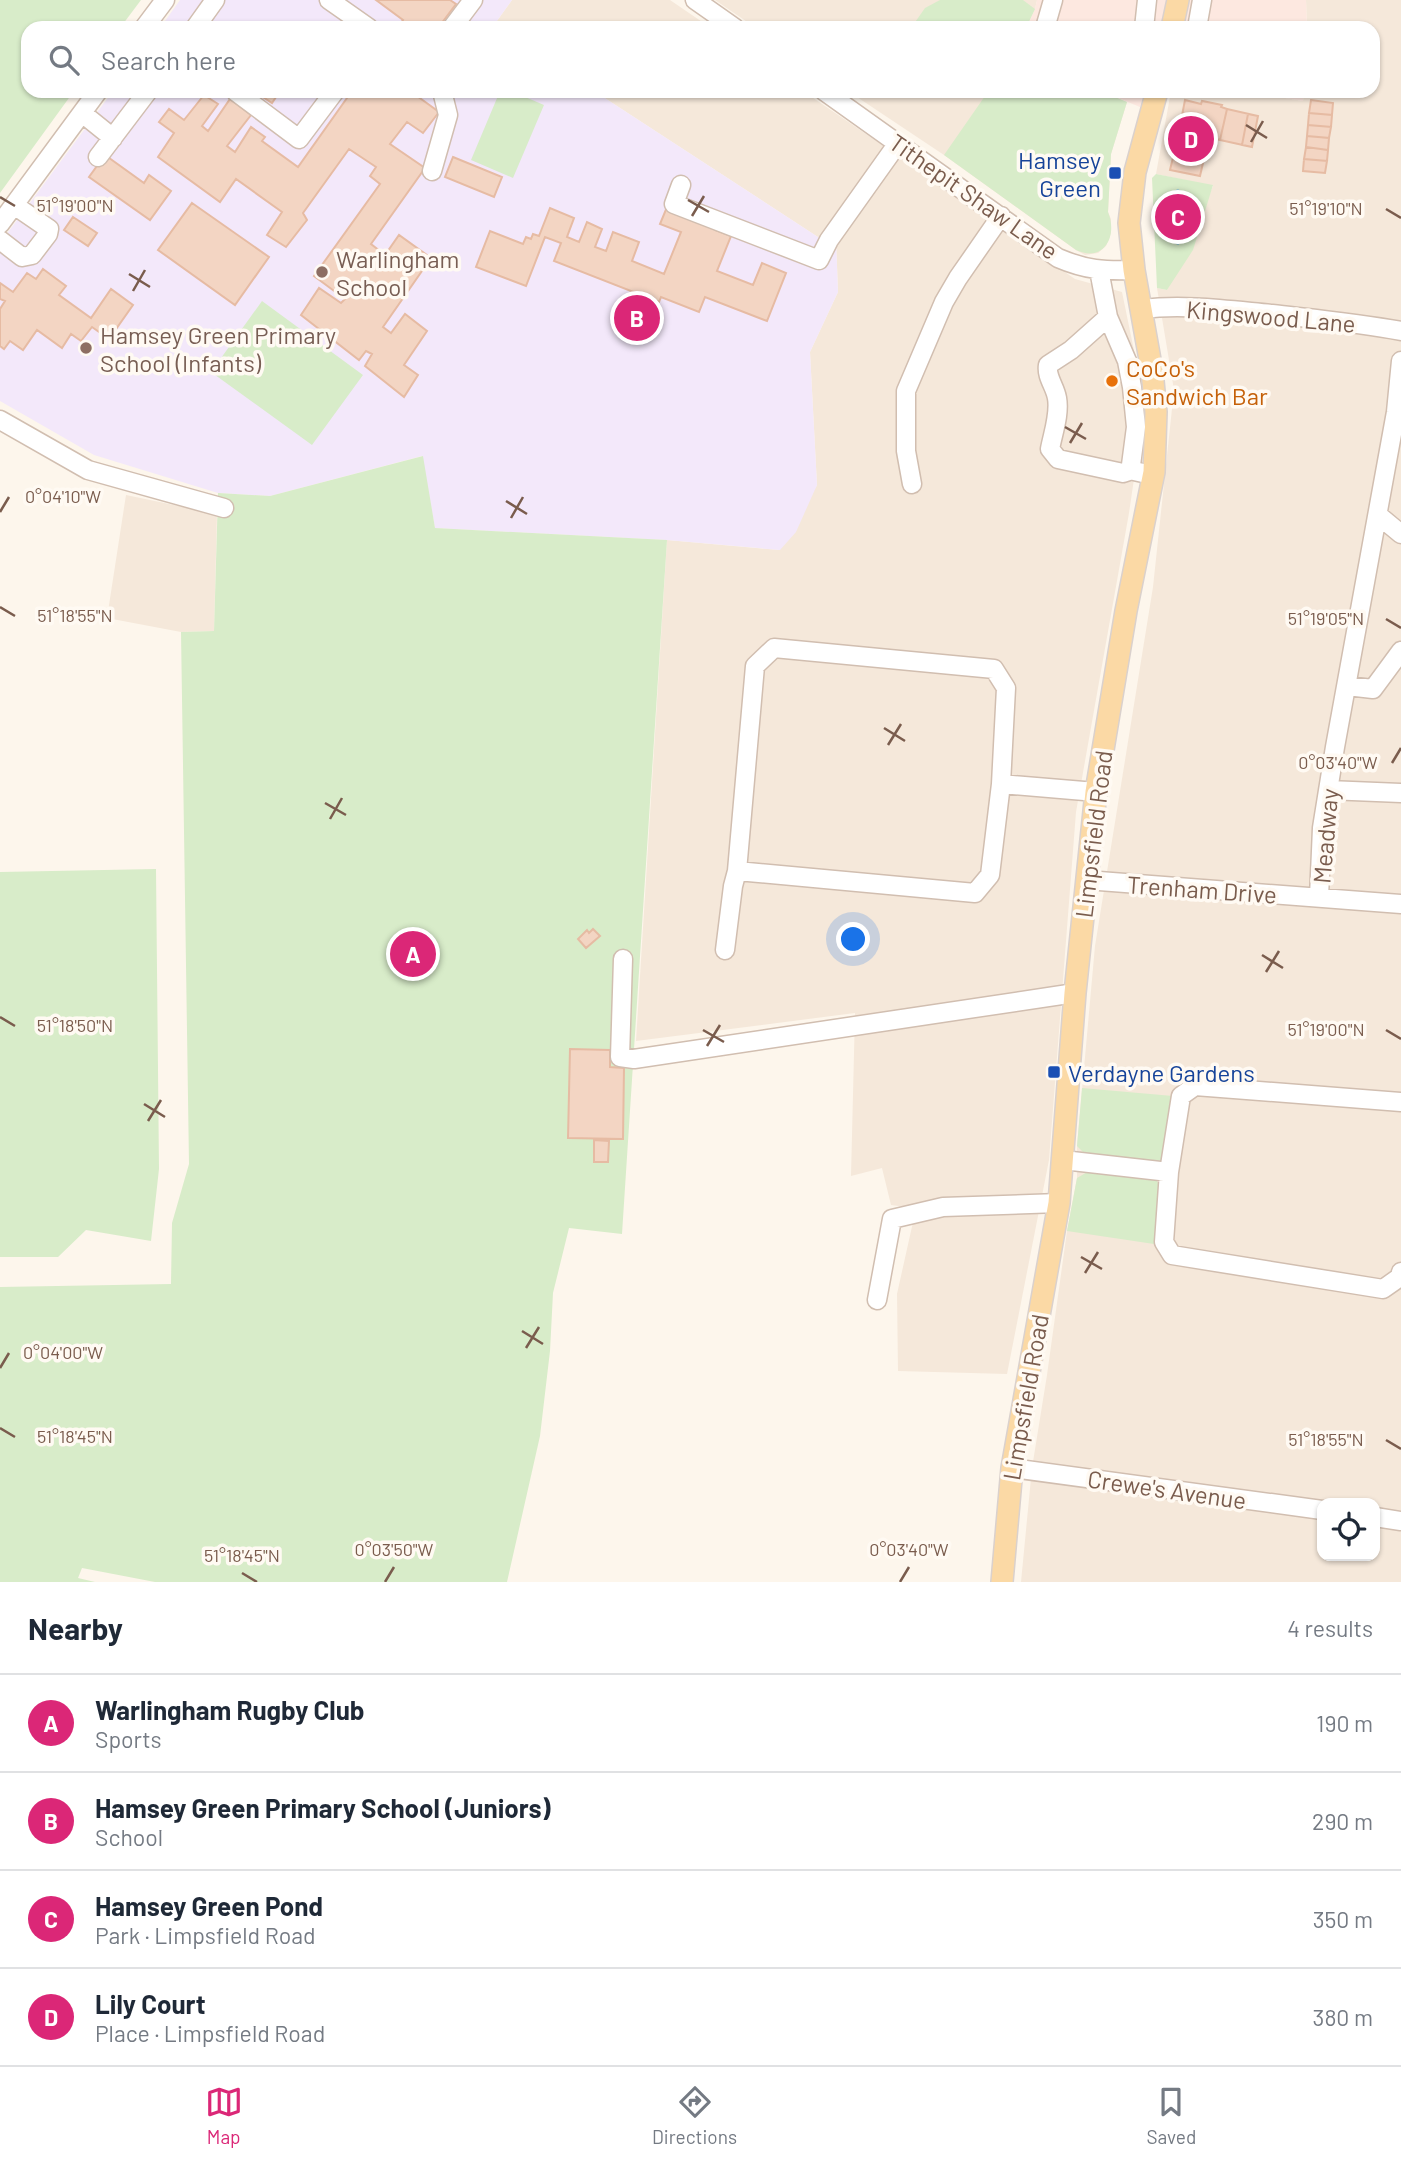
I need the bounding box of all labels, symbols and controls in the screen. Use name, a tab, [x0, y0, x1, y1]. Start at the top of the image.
search box	[21, 21, 1380, 98]
icon: search	[45, 41, 83, 79]
text: Search here	[101, 44, 236, 75]
pin: D	[1168, 113, 1214, 165]
street label: Tithepit Shaw Lane	[884, 127, 1064, 265]
place label: Hamsey Green	[1018, 145, 1101, 202]
marker: Hamsey Green	[1107, 165, 1123, 181]
pin: C	[1155, 191, 1201, 243]
text: 51°19'00"N	[36, 194, 114, 216]
text: 51°19'10"N	[1289, 197, 1363, 219]
place label: Warlingham School	[336, 244, 459, 301]
marker: Warlingham School	[314, 264, 330, 280]
pin: B	[614, 292, 660, 344]
street label: Kingswood Lane	[1185, 294, 1357, 338]
place label: Hamsey Green Primary School (Infants)	[100, 320, 336, 377]
marker: Hamsey Green Primary School (Infants)	[78, 340, 94, 356]
place label: CoCo's Sandwich Bar	[1126, 353, 1268, 410]
marker: CoCo's Sandwich Bar	[1104, 373, 1120, 389]
text: 0°04'10"W	[25, 485, 101, 507]
text: 51°18'55"N	[37, 604, 113, 626]
text: 51°19'05"N	[1288, 607, 1364, 629]
street label: Limpsfield Road	[1068, 749, 1118, 919]
text: 0°03'40"W	[1298, 751, 1378, 773]
street label: Meadway	[1306, 787, 1344, 885]
street label: Trenham Drive	[1126, 869, 1278, 909]
your location	[836, 922, 870, 956]
pin: A	[390, 928, 436, 980]
text: 51°18'50"N	[37, 1014, 113, 1036]
text: 51°19'00"N	[1287, 1018, 1365, 1040]
place label: Verdayne Gardens	[1068, 1058, 1255, 1087]
marker: Verdayne Gardens	[1046, 1064, 1062, 1080]
street label: Limpsfield Road	[996, 1312, 1054, 1482]
text: 0°04'00"W	[23, 1341, 103, 1363]
text: 51°18'45"N	[37, 1425, 113, 1447]
text: 51°18'55"N	[1288, 1428, 1364, 1450]
street label: Crewe's Avenue	[1086, 1464, 1248, 1514]
map controls	[1317, 1498, 1380, 1561]
button: locate	[1317, 1498, 1380, 1561]
text: 0°03'50"W	[355, 1538, 434, 1560]
text: 0°03'40"W	[869, 1538, 949, 1560]
text: 51°18'45"N	[204, 1544, 280, 1566]
text: Nearby	[28, 1610, 123, 1646]
text: 4 results	[1287, 1614, 1373, 1642]
text: Warlingham Rugby Club	[95, 1694, 365, 1725]
text: A	[43, 1709, 59, 1737]
text: 190 m	[1316, 1709, 1373, 1737]
text: Sports	[95, 1725, 162, 1753]
text: Hamsey Green Primary School (Juniors)	[95, 1792, 551, 1823]
text: B	[44, 1807, 58, 1835]
text: 290 m	[1312, 1807, 1373, 1835]
text: School	[95, 1823, 163, 1851]
text: Hamsey Green Pond	[95, 1890, 323, 1921]
text: C	[44, 1905, 58, 1933]
text: 350 m	[1313, 1905, 1373, 1933]
text: Park · Limpsfield Road	[95, 1921, 316, 1949]
text: Lily Court	[95, 1988, 206, 2019]
text: D	[44, 2003, 58, 2031]
text: 380 m	[1313, 2003, 1373, 2031]
text: Place · Limpsfield Road	[95, 2019, 325, 2047]
tab: Map	[205, 2083, 243, 2148]
tab: Directions	[652, 2083, 737, 2148]
tab: Saved	[1146, 2083, 1196, 2148]

